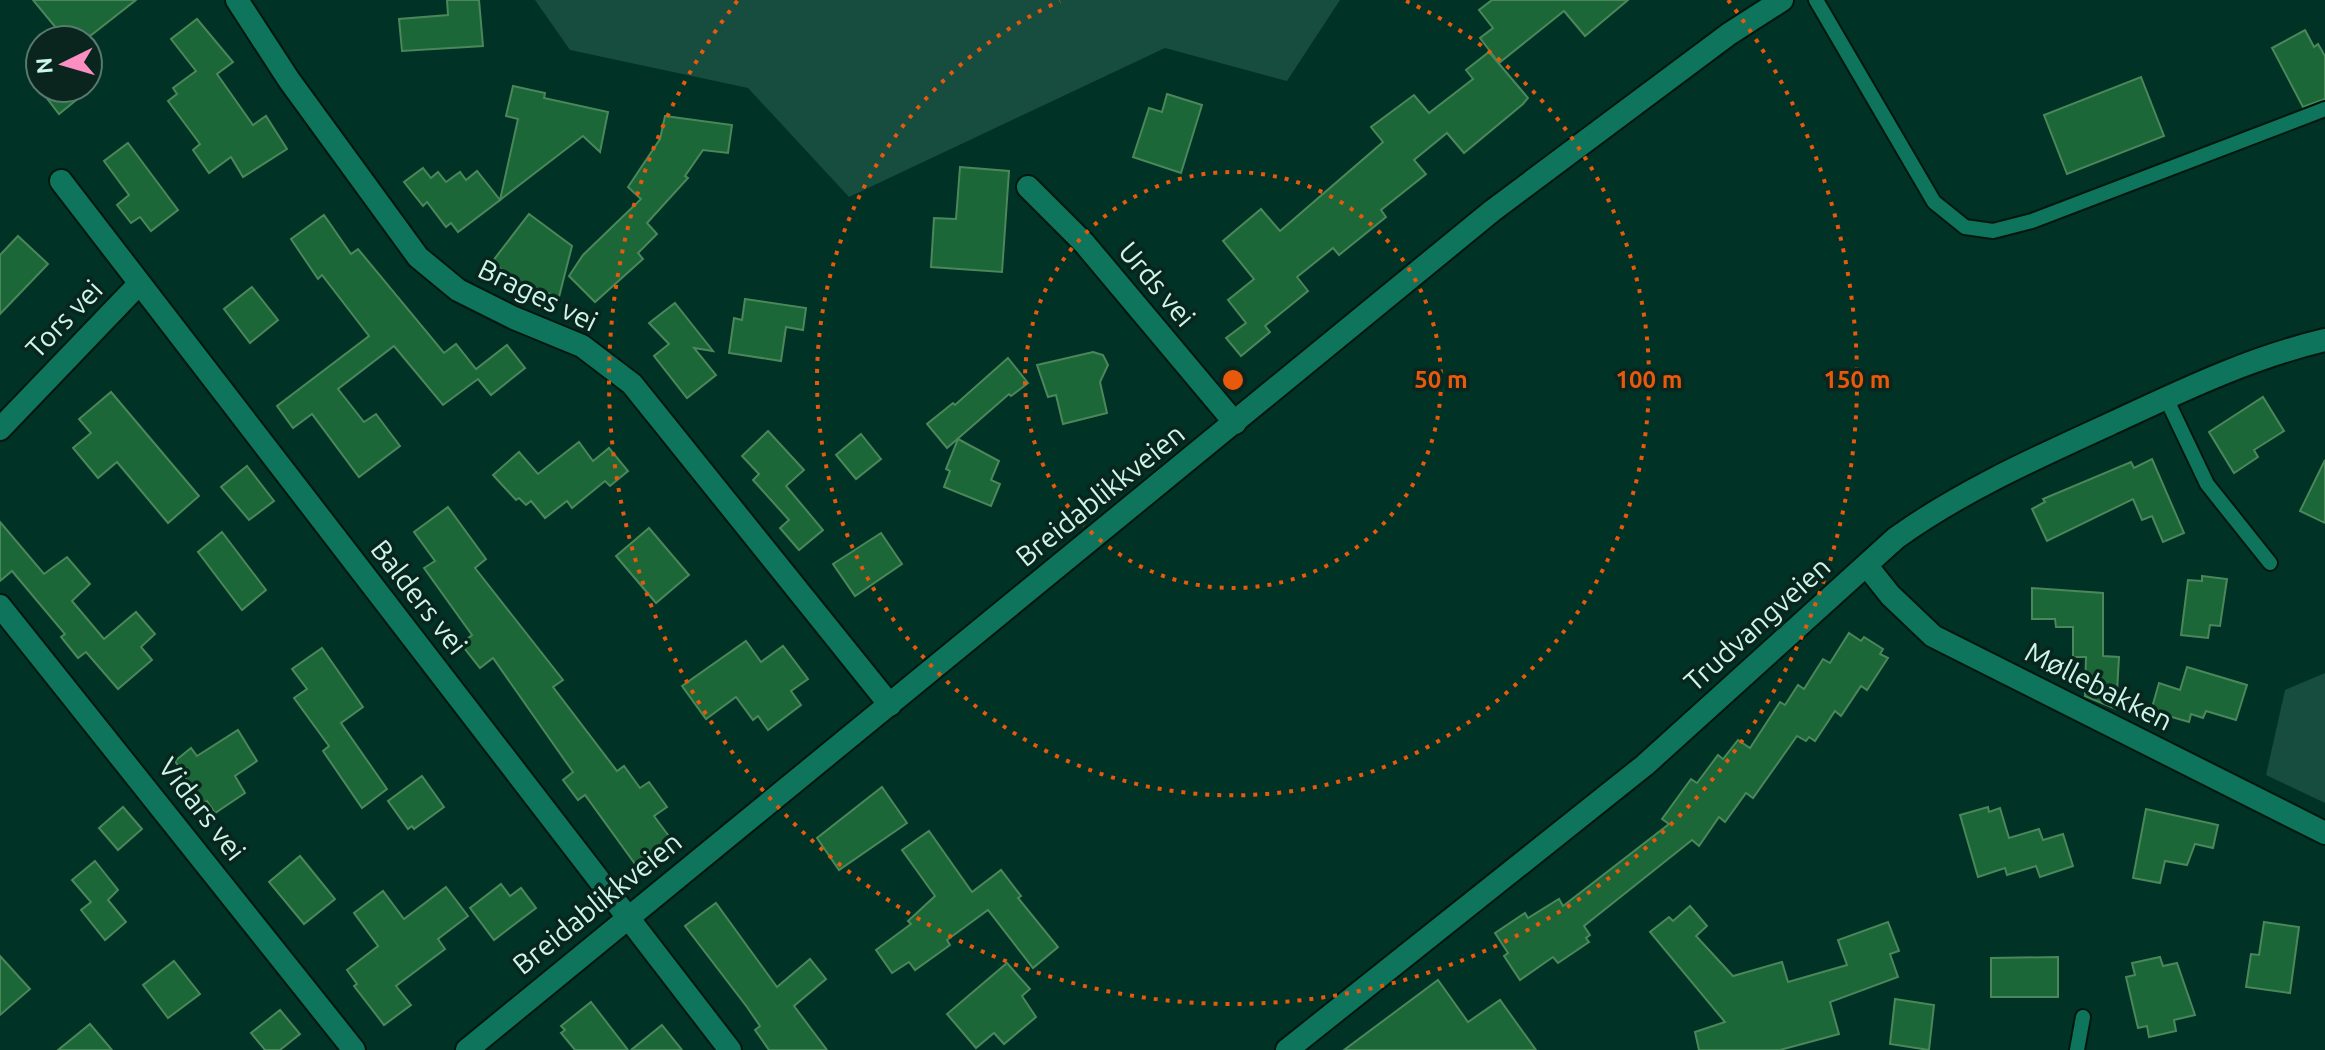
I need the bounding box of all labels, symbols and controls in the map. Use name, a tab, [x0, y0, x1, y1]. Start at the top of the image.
north arrow	[24, 24, 104, 104]
text: N	[30, 57, 57, 75]
street label: Urds vei	[1113, 235, 1202, 332]
street label: Brages vei	[474, 252, 603, 337]
street label: Tors vei	[19, 273, 108, 364]
centre of rings	[1219, 366, 1247, 394]
text: 50 m	[1414, 366, 1468, 393]
text: 100 m	[1616, 366, 1682, 393]
text: 150 m	[1824, 366, 1890, 393]
street label: Breidablikkveien	[1009, 417, 1190, 572]
street label: Balders vei	[365, 533, 474, 660]
street label: Trudvangveien	[1678, 550, 1836, 697]
street label: Møllebakken	[2021, 635, 2178, 736]
street label: Vidars vei	[153, 751, 252, 866]
street label: Breidablikkveien	[506, 825, 687, 980]

